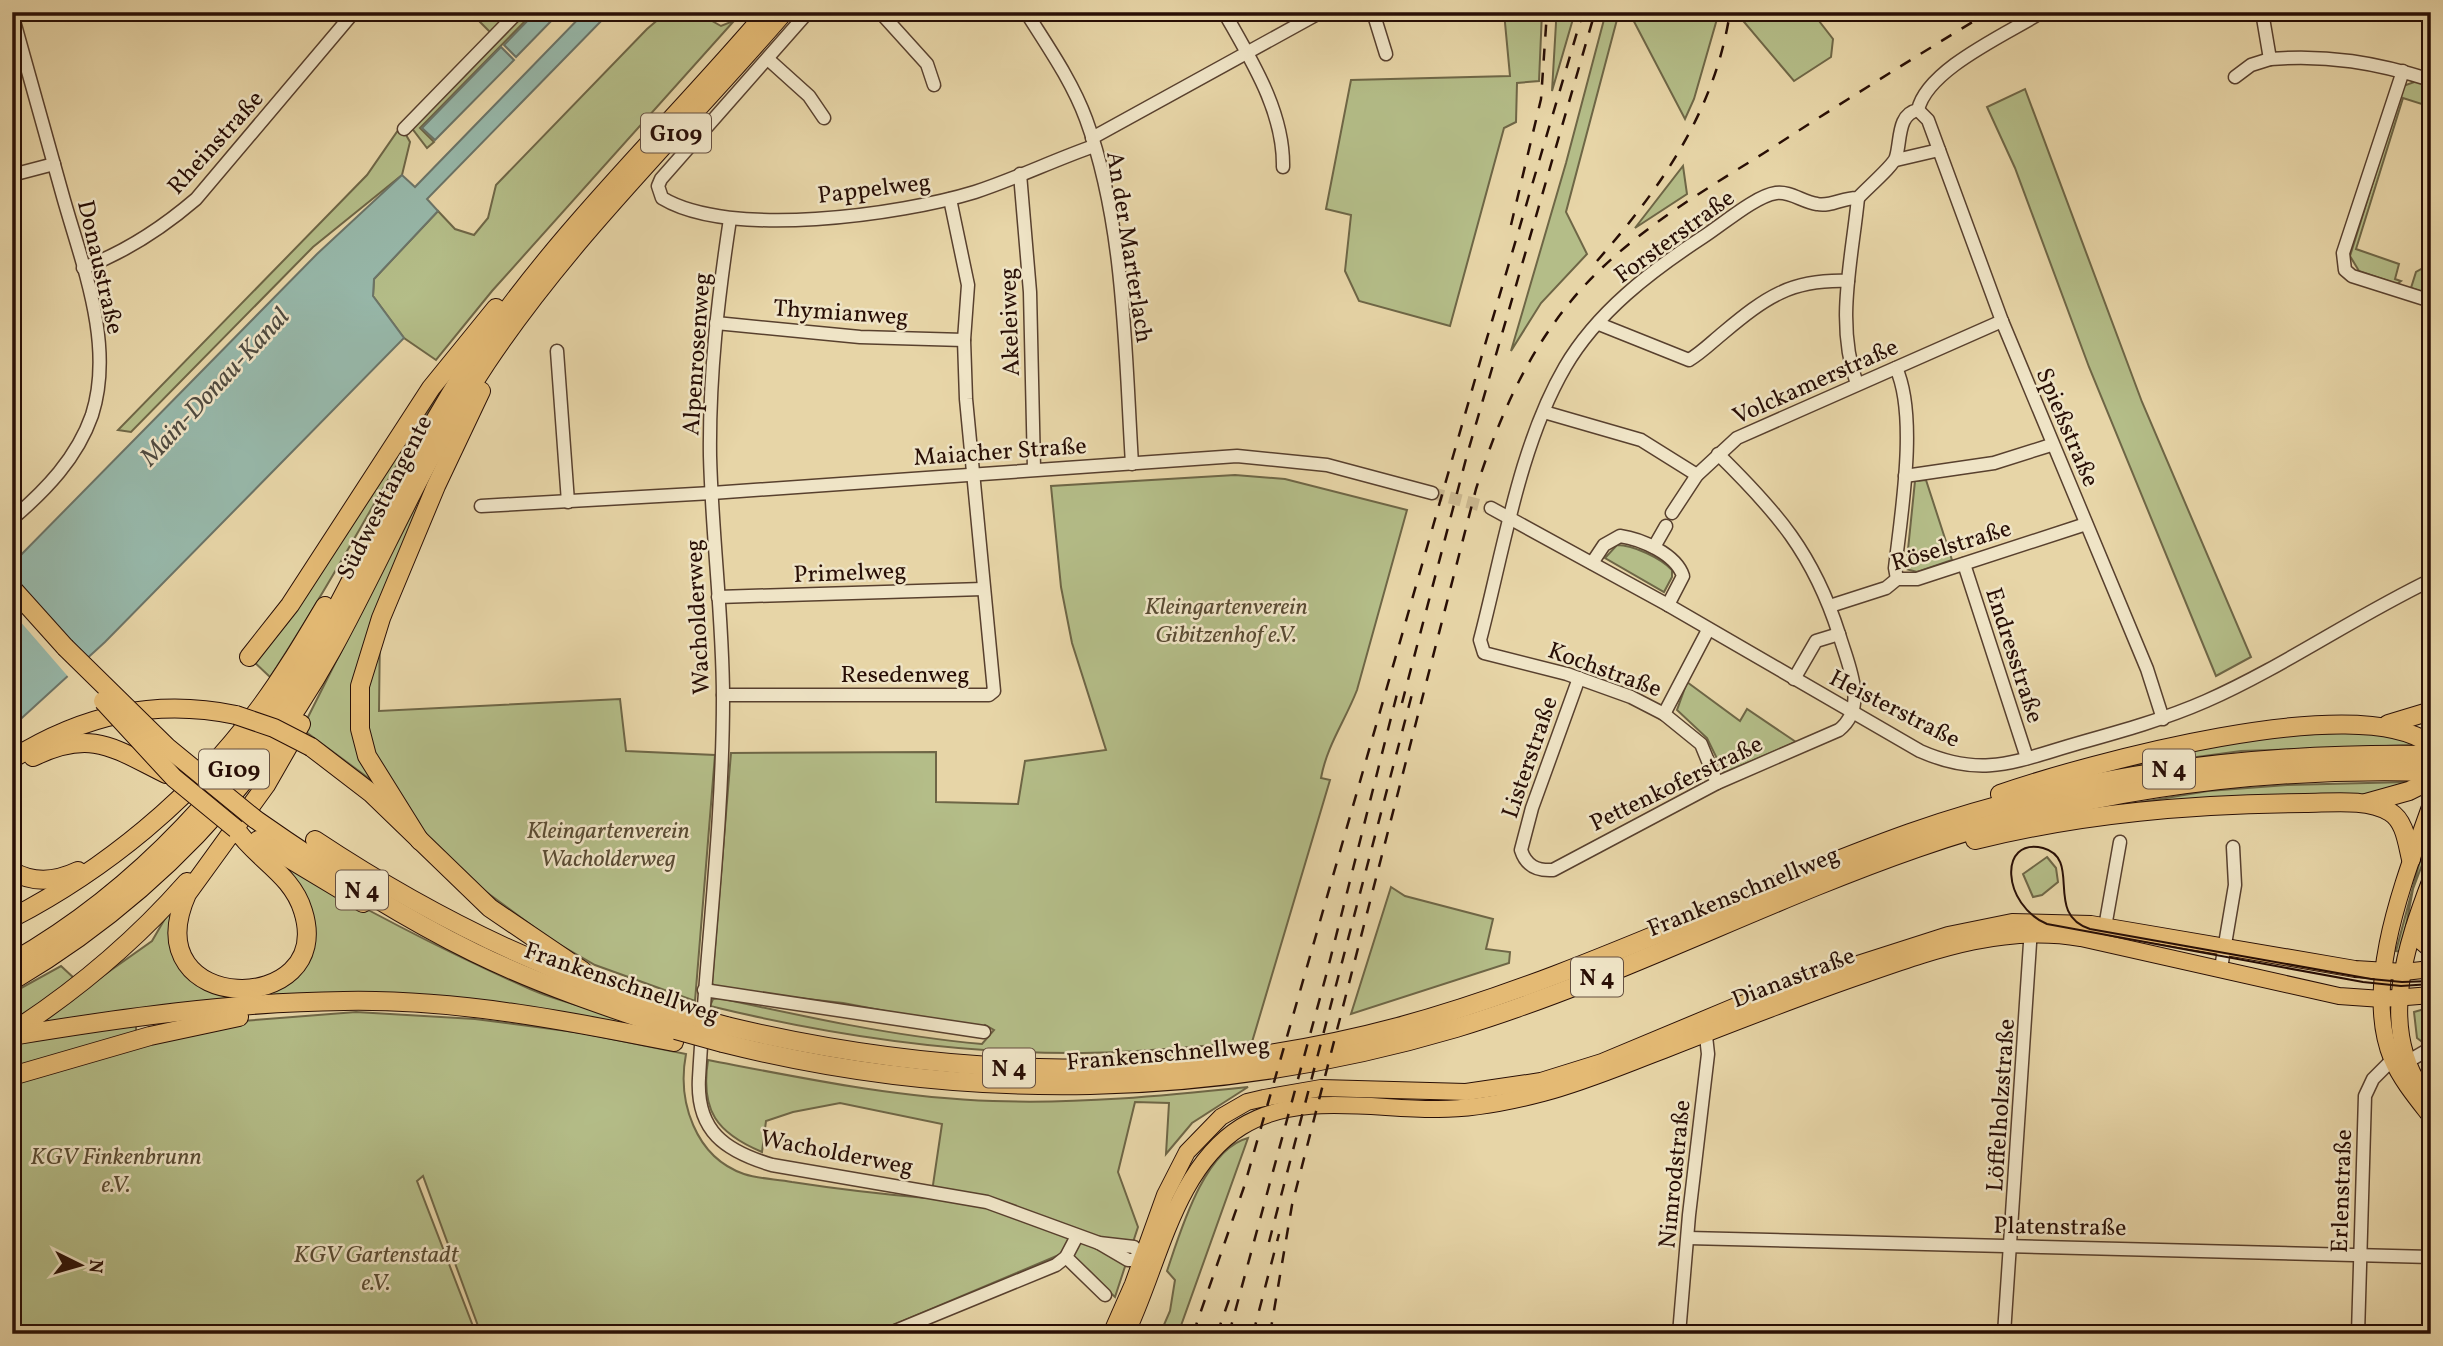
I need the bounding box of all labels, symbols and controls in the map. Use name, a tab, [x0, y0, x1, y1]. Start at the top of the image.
street label: Rheinstraße	[160, 84, 273, 203]
road number: G109	[641, 114, 711, 152]
street label: An der Marterlach	[1096, 149, 1160, 345]
street label: Pappelweg	[816, 166, 933, 214]
street label: Forsterstraße	[1608, 182, 1742, 293]
street label: Donaustraße	[67, 197, 131, 338]
street label: Akeleiweg	[992, 267, 1030, 377]
street label: Alpenrosenweg	[675, 271, 721, 437]
street label: Thymianweg	[772, 292, 910, 336]
water label: Main-Donau-Kanal	[132, 300, 299, 475]
street label: Volckamerstraße	[1728, 331, 1904, 435]
street label: Spießstraße	[2026, 363, 2106, 493]
street label: Südwesttangente	[330, 410, 442, 586]
street label: Maiacher Straße	[912, 430, 1088, 476]
street label: Röselstraße	[1887, 513, 2016, 581]
street label: Wacholderweg	[678, 538, 720, 695]
street label: Primelweg	[793, 555, 907, 593]
street label: Endresstraße	[1975, 584, 2051, 728]
park label: Kleingartenverein Gibitzenhof e.V.	[1144, 591, 1308, 653]
street label: Kochstraße	[1543, 635, 1666, 707]
street label: Resedenweg	[840, 659, 970, 693]
street label: Heisterstraße	[1823, 662, 1966, 757]
street label: Listerstraße	[1494, 692, 1568, 823]
street label: Pettenkoferstraße	[1585, 728, 1769, 841]
road number: G109	[199, 750, 269, 789]
road number: N 4	[2143, 750, 2195, 789]
park label: Kleingartenverein Wacholderweg	[526, 815, 690, 877]
street label: Frankenschnellweg	[1643, 839, 1845, 947]
road number: N 4	[336, 870, 388, 909]
street label: Frankenschnellweg	[519, 935, 723, 1033]
street label: Dianastraße	[1727, 940, 1860, 1018]
road number: N 4	[1571, 958, 1623, 996]
street label: Löffelholzstraße	[1979, 1018, 2025, 1193]
street label: Frankenschnellweg	[1065, 1029, 1271, 1081]
road number: N 4	[983, 1049, 1035, 1088]
street label: Nimrodstraße	[1651, 1098, 1701, 1250]
street label: Wacholderweg	[757, 1122, 916, 1185]
street label: Erlenstraße	[2324, 1129, 2362, 1254]
park label: KGV Finkenbrunn e.V.	[30, 1141, 202, 1203]
street label: Platenstraße	[1993, 1210, 2127, 1246]
north arrow	[46, 1230, 116, 1300]
park label: KGV Gartenstadt e.V.	[294, 1239, 460, 1301]
text: N	[81, 1258, 108, 1275]

